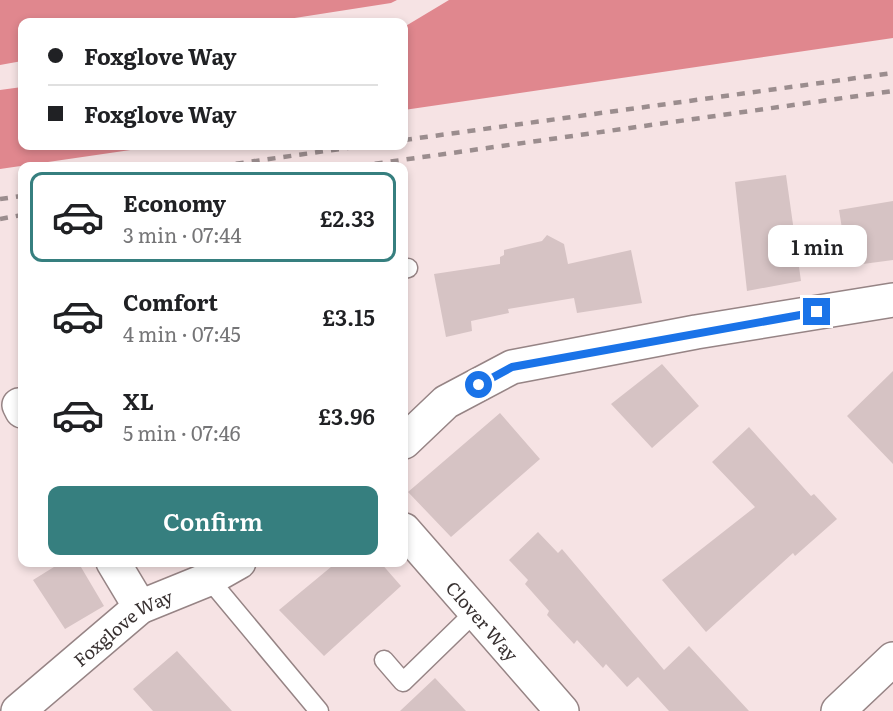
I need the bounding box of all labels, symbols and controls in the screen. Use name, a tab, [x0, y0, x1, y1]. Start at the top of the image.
text: Foxglove Way	[84, 39, 237, 72]
text: Foxglove Way	[84, 97, 237, 130]
text: Economy	[123, 186, 226, 219]
icon: car	[51, 190, 105, 244]
text: £2.33	[320, 201, 375, 234]
text: 3 min · 07:44	[123, 219, 241, 249]
callout: 1 min	[768, 225, 866, 267]
text: 1 min	[791, 231, 844, 261]
text: Comfort	[123, 285, 218, 318]
icon: car	[51, 289, 105, 343]
route end	[803, 298, 830, 325]
text: £3.15	[322, 300, 375, 333]
text: 4 min · 07:45	[123, 318, 241, 348]
route start	[465, 371, 492, 398]
text: XL	[123, 384, 154, 417]
icon: car	[51, 388, 105, 442]
text: £3.96	[318, 399, 375, 432]
text: 5 min · 07:46	[123, 417, 240, 447]
button: Confirm	[48, 486, 378, 555]
street label: Clover Way	[440, 574, 526, 667]
street label: Foxglove Way	[67, 582, 177, 672]

